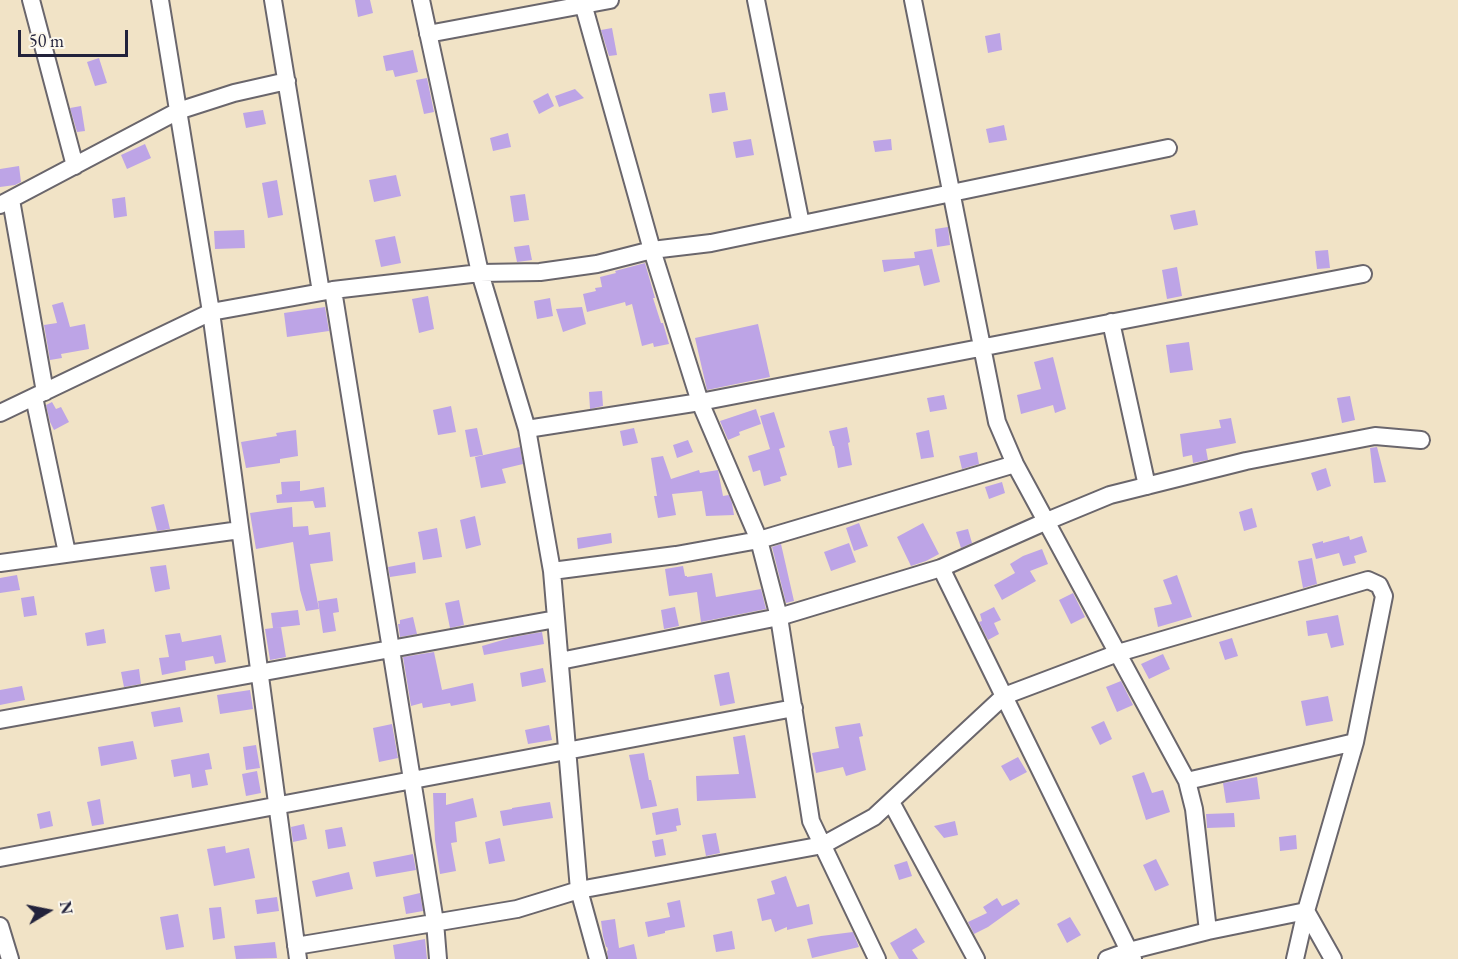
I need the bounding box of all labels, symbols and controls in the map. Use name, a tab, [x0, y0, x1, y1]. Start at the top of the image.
scale bar	[21, 18, 130, 56]
text: 50 m	[29, 29, 64, 52]
north arrow	[18, 881, 78, 941]
text: N	[55, 900, 78, 916]

